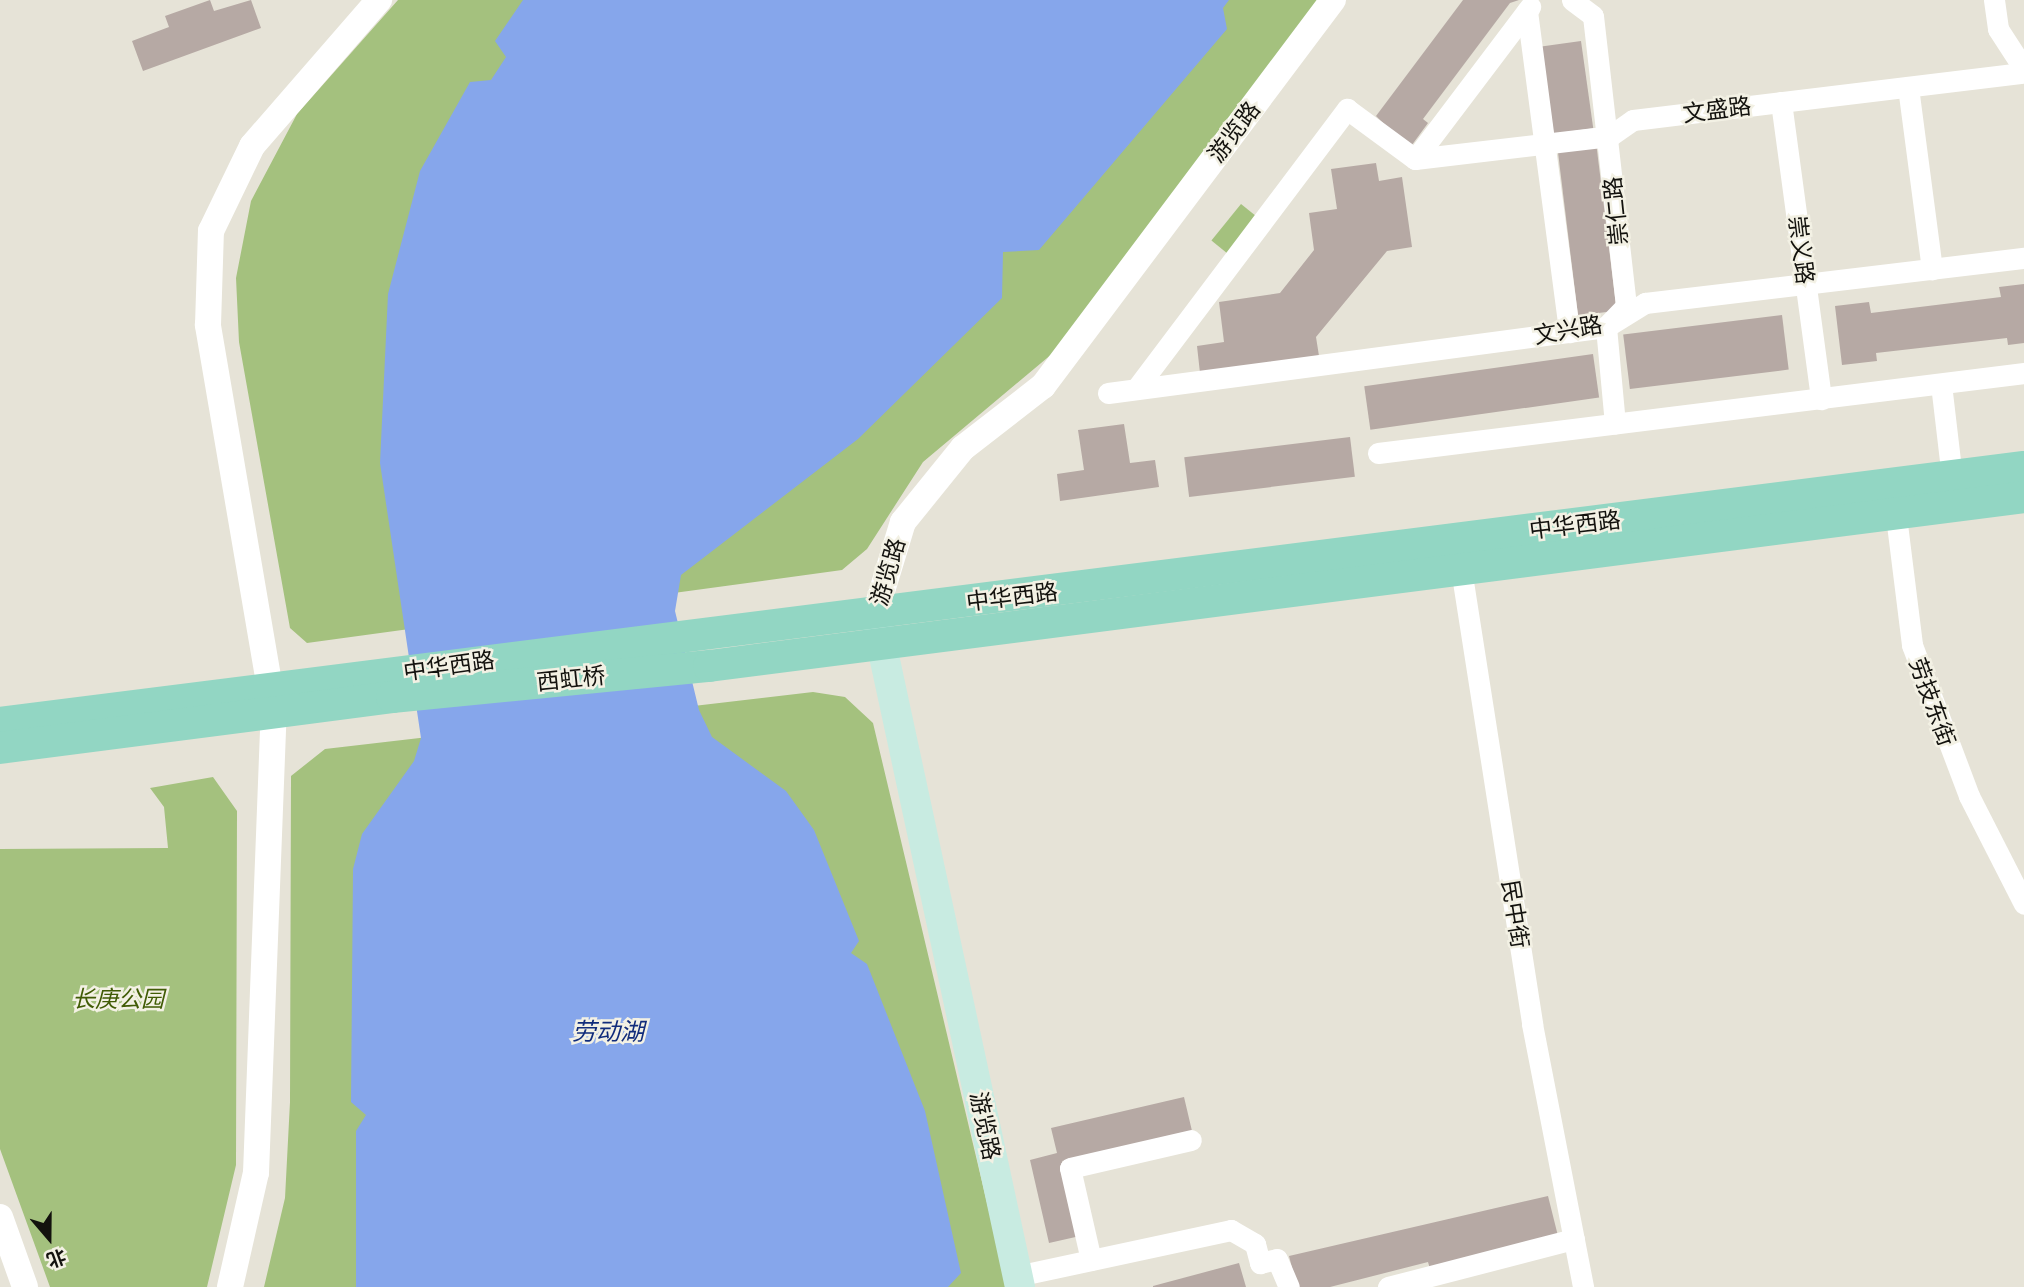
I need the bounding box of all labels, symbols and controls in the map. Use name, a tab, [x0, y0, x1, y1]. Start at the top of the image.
street label: 文盛路	[1681, 92, 1753, 128]
street label: 游览路	[1202, 96, 1266, 168]
street label: 崇仁路	[1599, 175, 1633, 247]
street label: 崇义路	[1783, 214, 1819, 286]
street label: 文兴路	[1532, 310, 1604, 350]
street label: 中华西路	[1528, 506, 1622, 544]
street label: 游览路	[865, 535, 911, 609]
street label: 中华西路	[965, 578, 1059, 616]
street label: 中华西路	[402, 646, 496, 686]
street label: 劳技东街	[1903, 654, 1961, 750]
street label: 西虹桥	[535, 662, 607, 696]
street label: 民中街	[1496, 878, 1534, 950]
park label: 长庚公园	[72, 985, 164, 1013]
water label: 劳动湖	[572, 1018, 644, 1046]
street label: 游览路	[964, 1089, 1006, 1163]
north arrow	[14, 1203, 84, 1273]
text: 北	[44, 1245, 69, 1271]

